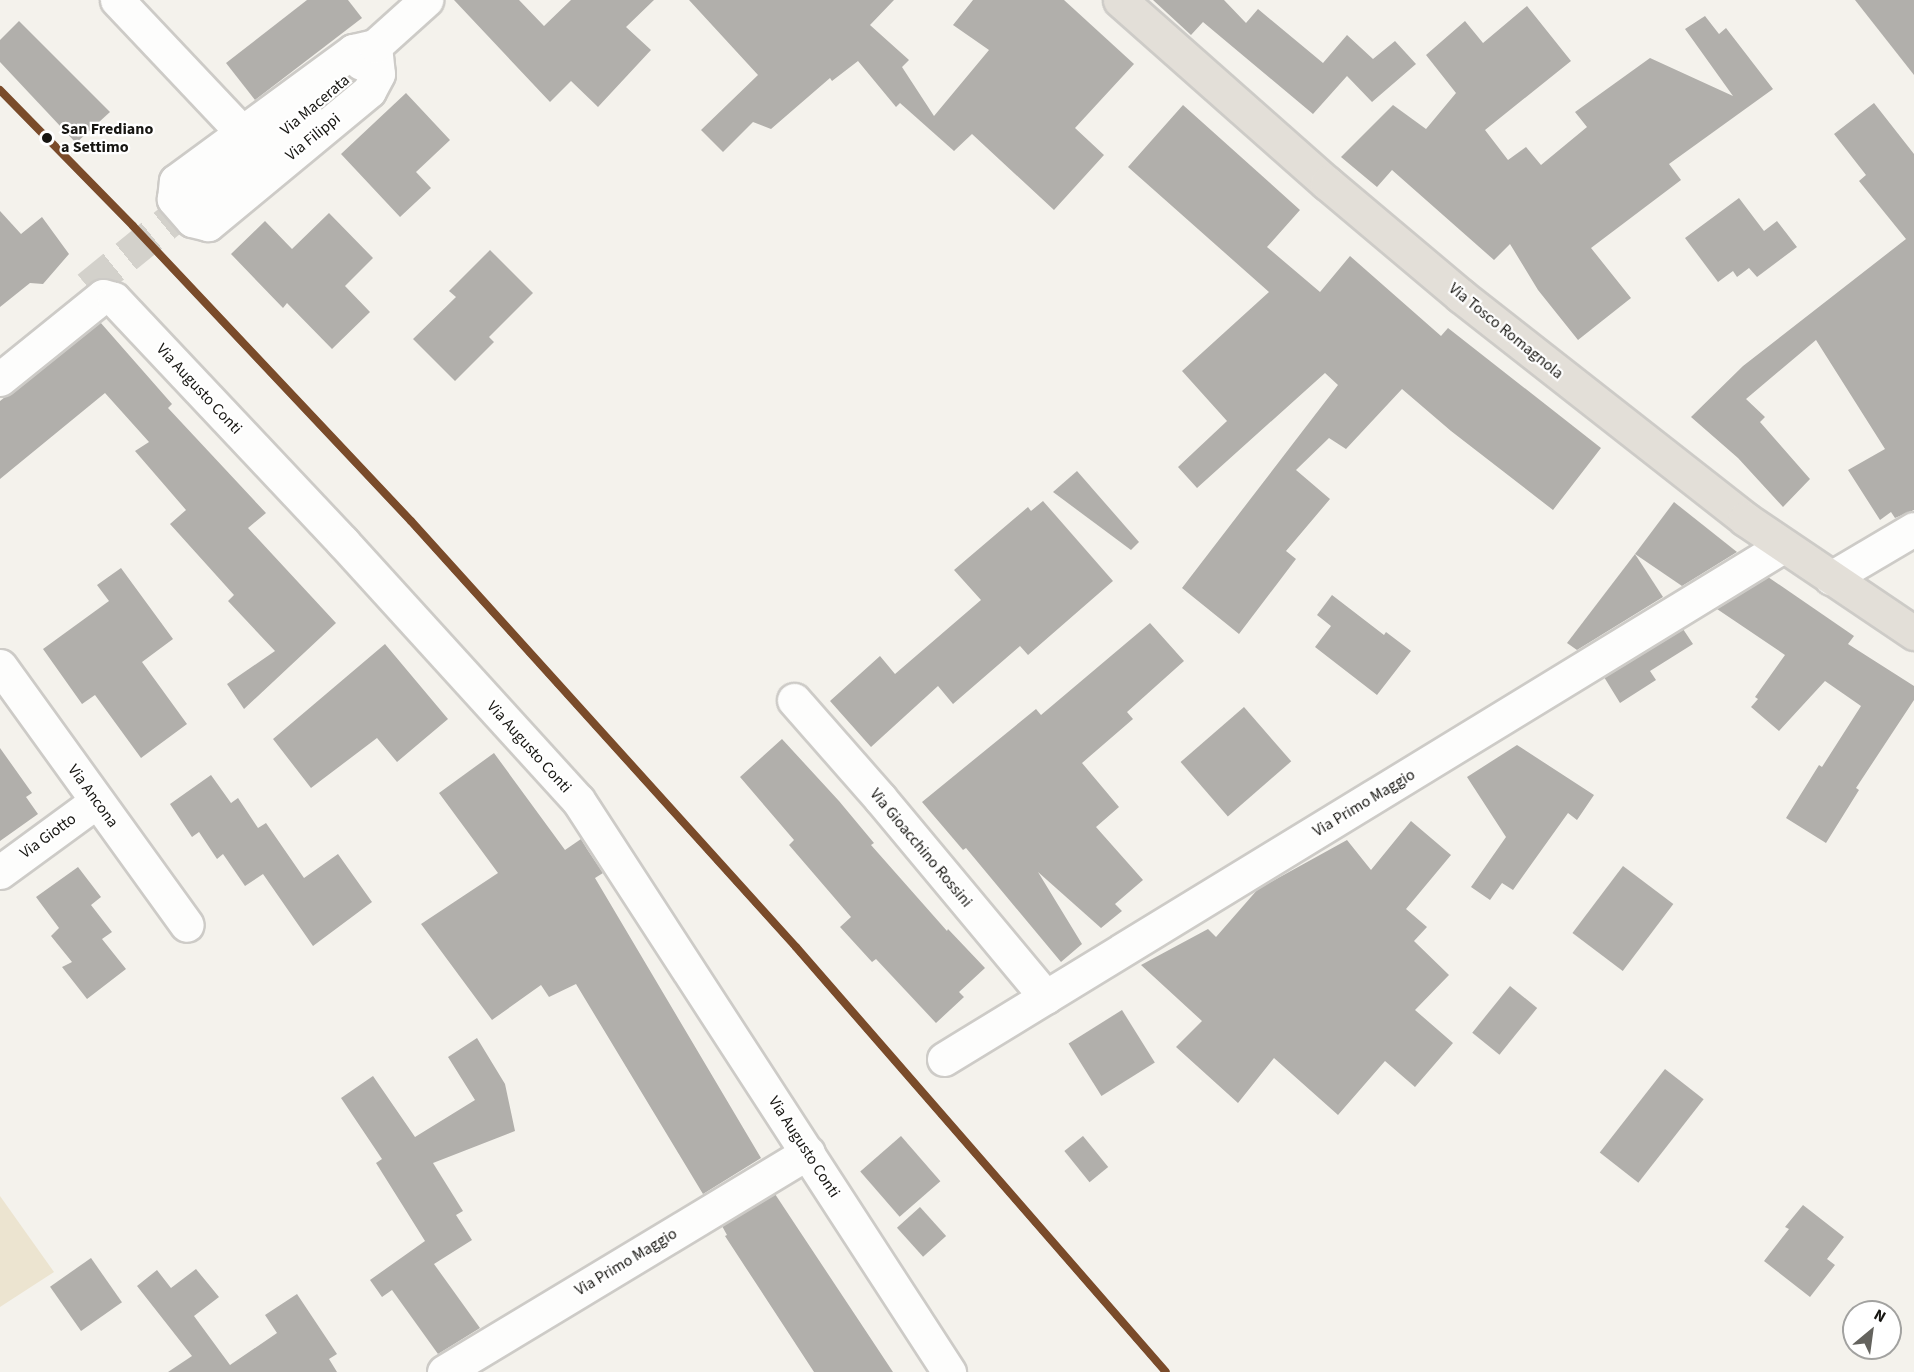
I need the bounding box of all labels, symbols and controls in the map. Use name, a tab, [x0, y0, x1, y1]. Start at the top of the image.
street label: Via Macerata	[277, 71, 353, 139]
street label: Via Filippi	[282, 109, 344, 165]
place label: San Frediano a Settimo	[61, 119, 153, 157]
marker: San Frediano a Settimo	[38, 129, 56, 147]
street label: Via Tosco Romagnola	[1445, 279, 1567, 383]
street label: Via Augusto Conti	[152, 340, 246, 438]
street label: Via Augusto Conti	[483, 697, 575, 797]
street label: Via Ancona	[64, 761, 122, 831]
street label: Via Primo Maggio	[1310, 765, 1418, 841]
street label: Via Gioacchino Rossini	[866, 785, 976, 911]
street label: Via Giotto	[16, 809, 80, 863]
street label: Via Augusto Conti	[764, 1093, 844, 1201]
street label: Via Primo Maggio	[572, 1224, 680, 1300]
north arrow	[1842, 1300, 1902, 1360]
text: N	[1870, 1304, 1890, 1328]

